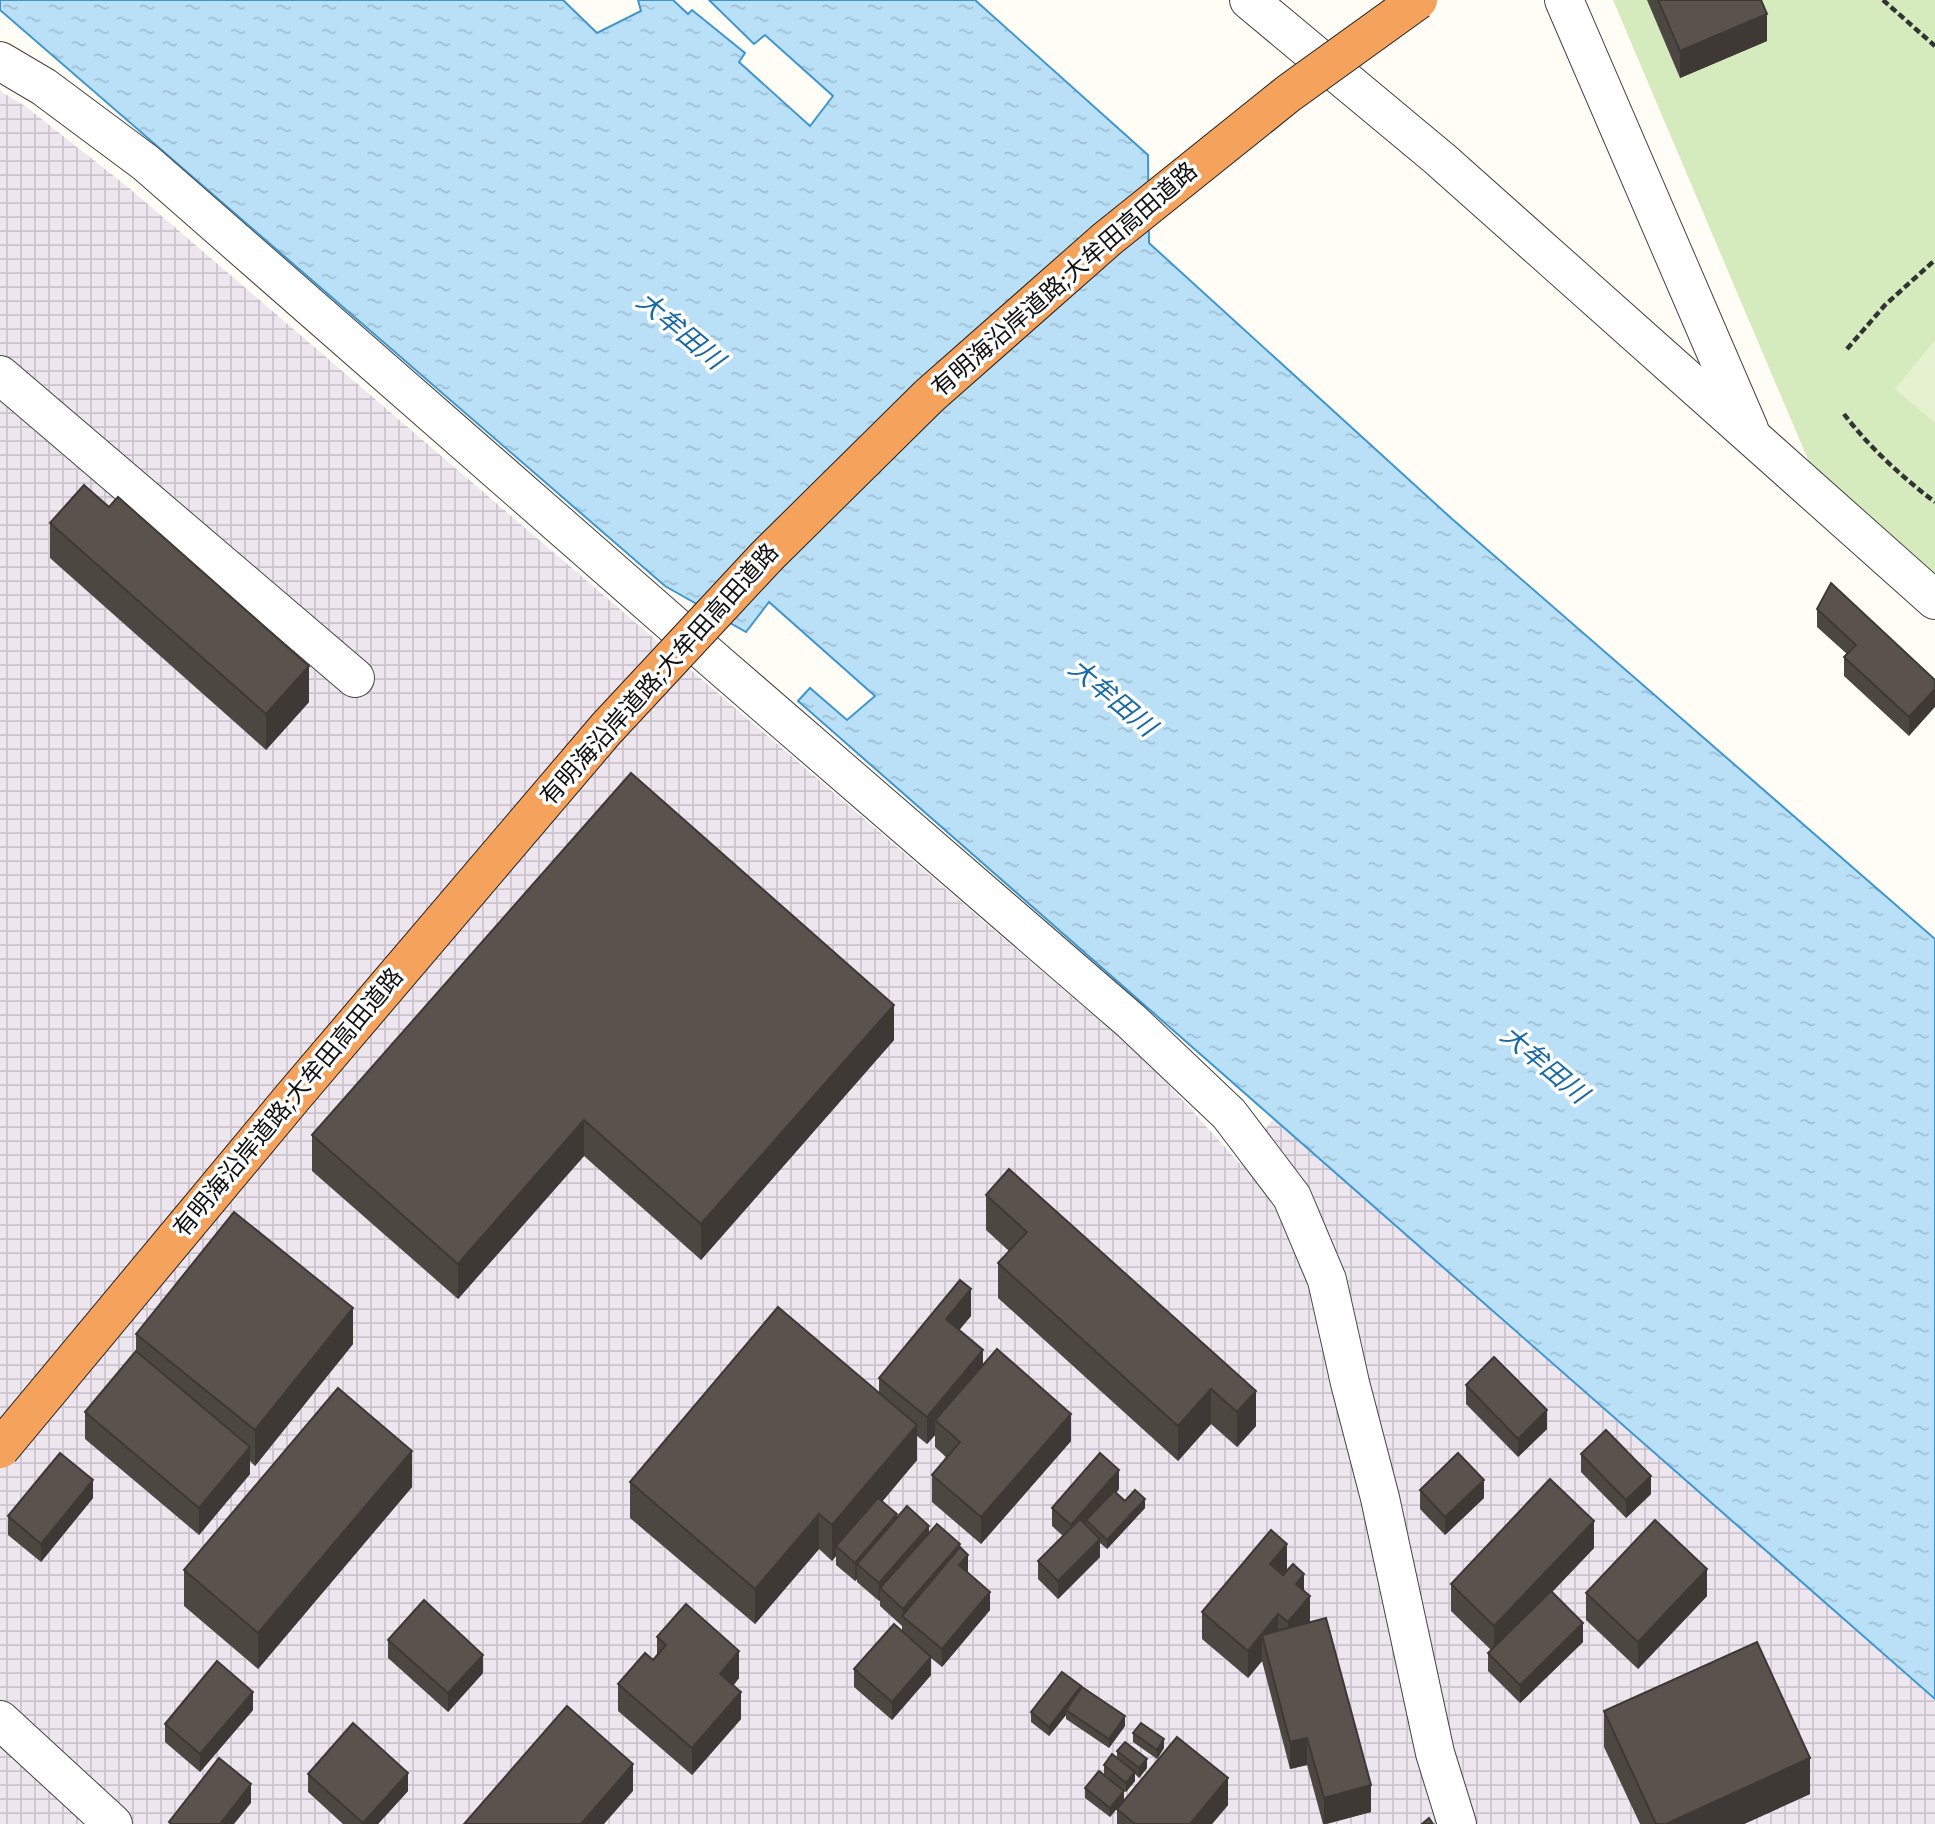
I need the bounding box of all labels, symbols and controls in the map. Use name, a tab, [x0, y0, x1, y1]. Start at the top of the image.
street label: 有明海沿岸道路;大牟田高田道路	[924, 154, 1206, 406]
water label: 大牟田川	[627, 282, 735, 382]
street label: 有明海沿岸道路;大牟田高田道路	[532, 536, 788, 814]
water label: 大牟田川	[1059, 649, 1167, 749]
street label: 有明海沿岸道路;大牟田高田道路	[165, 960, 413, 1246]
water label: 大牟田川	[1491, 1016, 1599, 1116]

